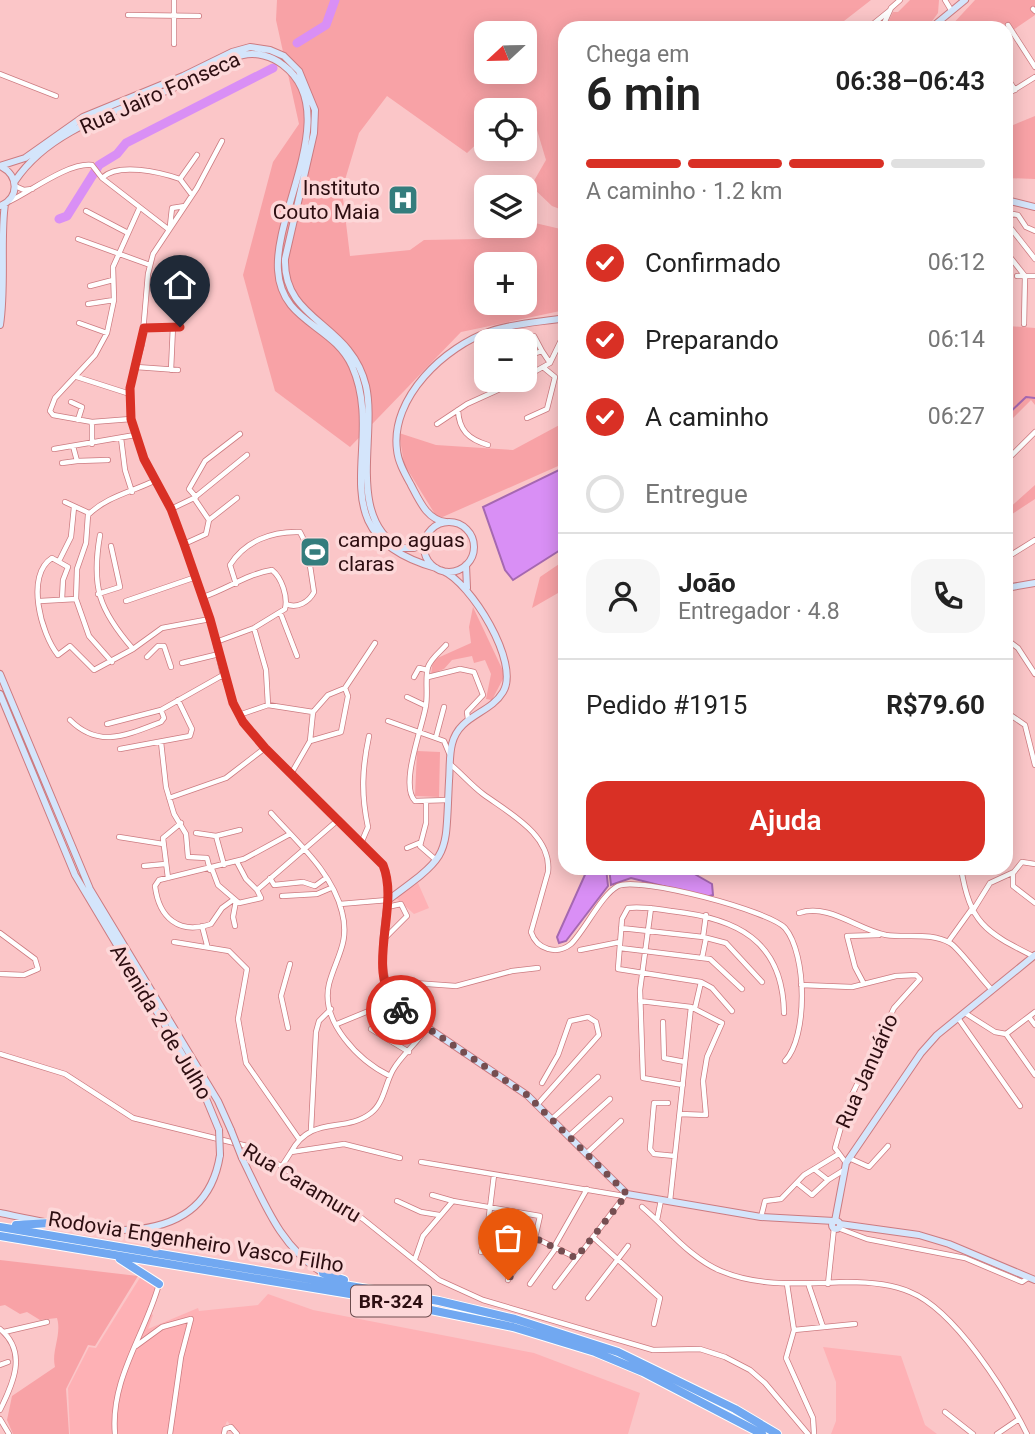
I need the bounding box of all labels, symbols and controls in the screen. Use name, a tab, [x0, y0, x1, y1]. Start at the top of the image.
north arrow	[474, 21, 537, 84]
map controls	[474, 21, 537, 392]
text: Chega em	[586, 41, 689, 68]
street label: Rua Jairo Fonseca	[76, 47, 244, 139]
text: 06:38–06:43	[835, 66, 985, 96]
text: 6 min	[586, 67, 701, 121]
button: locate	[474, 98, 537, 161]
button: layers	[474, 175, 537, 238]
place label: Instituto Couto Maia	[273, 176, 380, 224]
text: A caminho · 1.2 km	[586, 178, 782, 205]
hospital icon: Instituto Couto Maia	[386, 183, 420, 217]
icon: check	[586, 244, 624, 282]
text: Confirmado	[645, 248, 781, 278]
text: 06:12	[928, 249, 985, 276]
button: +	[474, 252, 537, 315]
pin	[150, 255, 210, 327]
icon: home	[161, 266, 199, 304]
icon: check	[586, 321, 624, 359]
text: Preparando	[645, 325, 779, 355]
text: 06:14	[928, 326, 985, 353]
button: −	[474, 329, 537, 392]
icon: check	[586, 398, 624, 436]
text: A caminho	[645, 402, 769, 432]
text: 06:27	[928, 403, 985, 430]
text: Entregue	[645, 479, 748, 509]
place label: campo aguas claras	[338, 528, 465, 576]
sports icon: campo aguas claras	[298, 535, 332, 569]
button: person	[586, 559, 660, 633]
button: phone	[911, 559, 985, 633]
text: João	[678, 568, 736, 598]
text: Entregador · 4.8	[678, 598, 840, 625]
text: Pedido #1915	[586, 690, 747, 720]
text: R$79.60	[886, 690, 985, 720]
button: Ajuda	[586, 781, 985, 861]
street label: Avenida 2 de Julho	[105, 940, 217, 1104]
courier	[366, 975, 436, 1045]
icon: bike	[382, 991, 420, 1029]
street label: Rua Januário	[831, 1010, 903, 1132]
street label: Rua Caramuru	[239, 1138, 365, 1228]
street label: Rodovia Engenheiro Vasco Filho	[46, 1207, 346, 1277]
pin	[478, 1208, 538, 1280]
icon: bag	[489, 1219, 527, 1257]
road number: BR-324	[351, 1286, 431, 1316]

